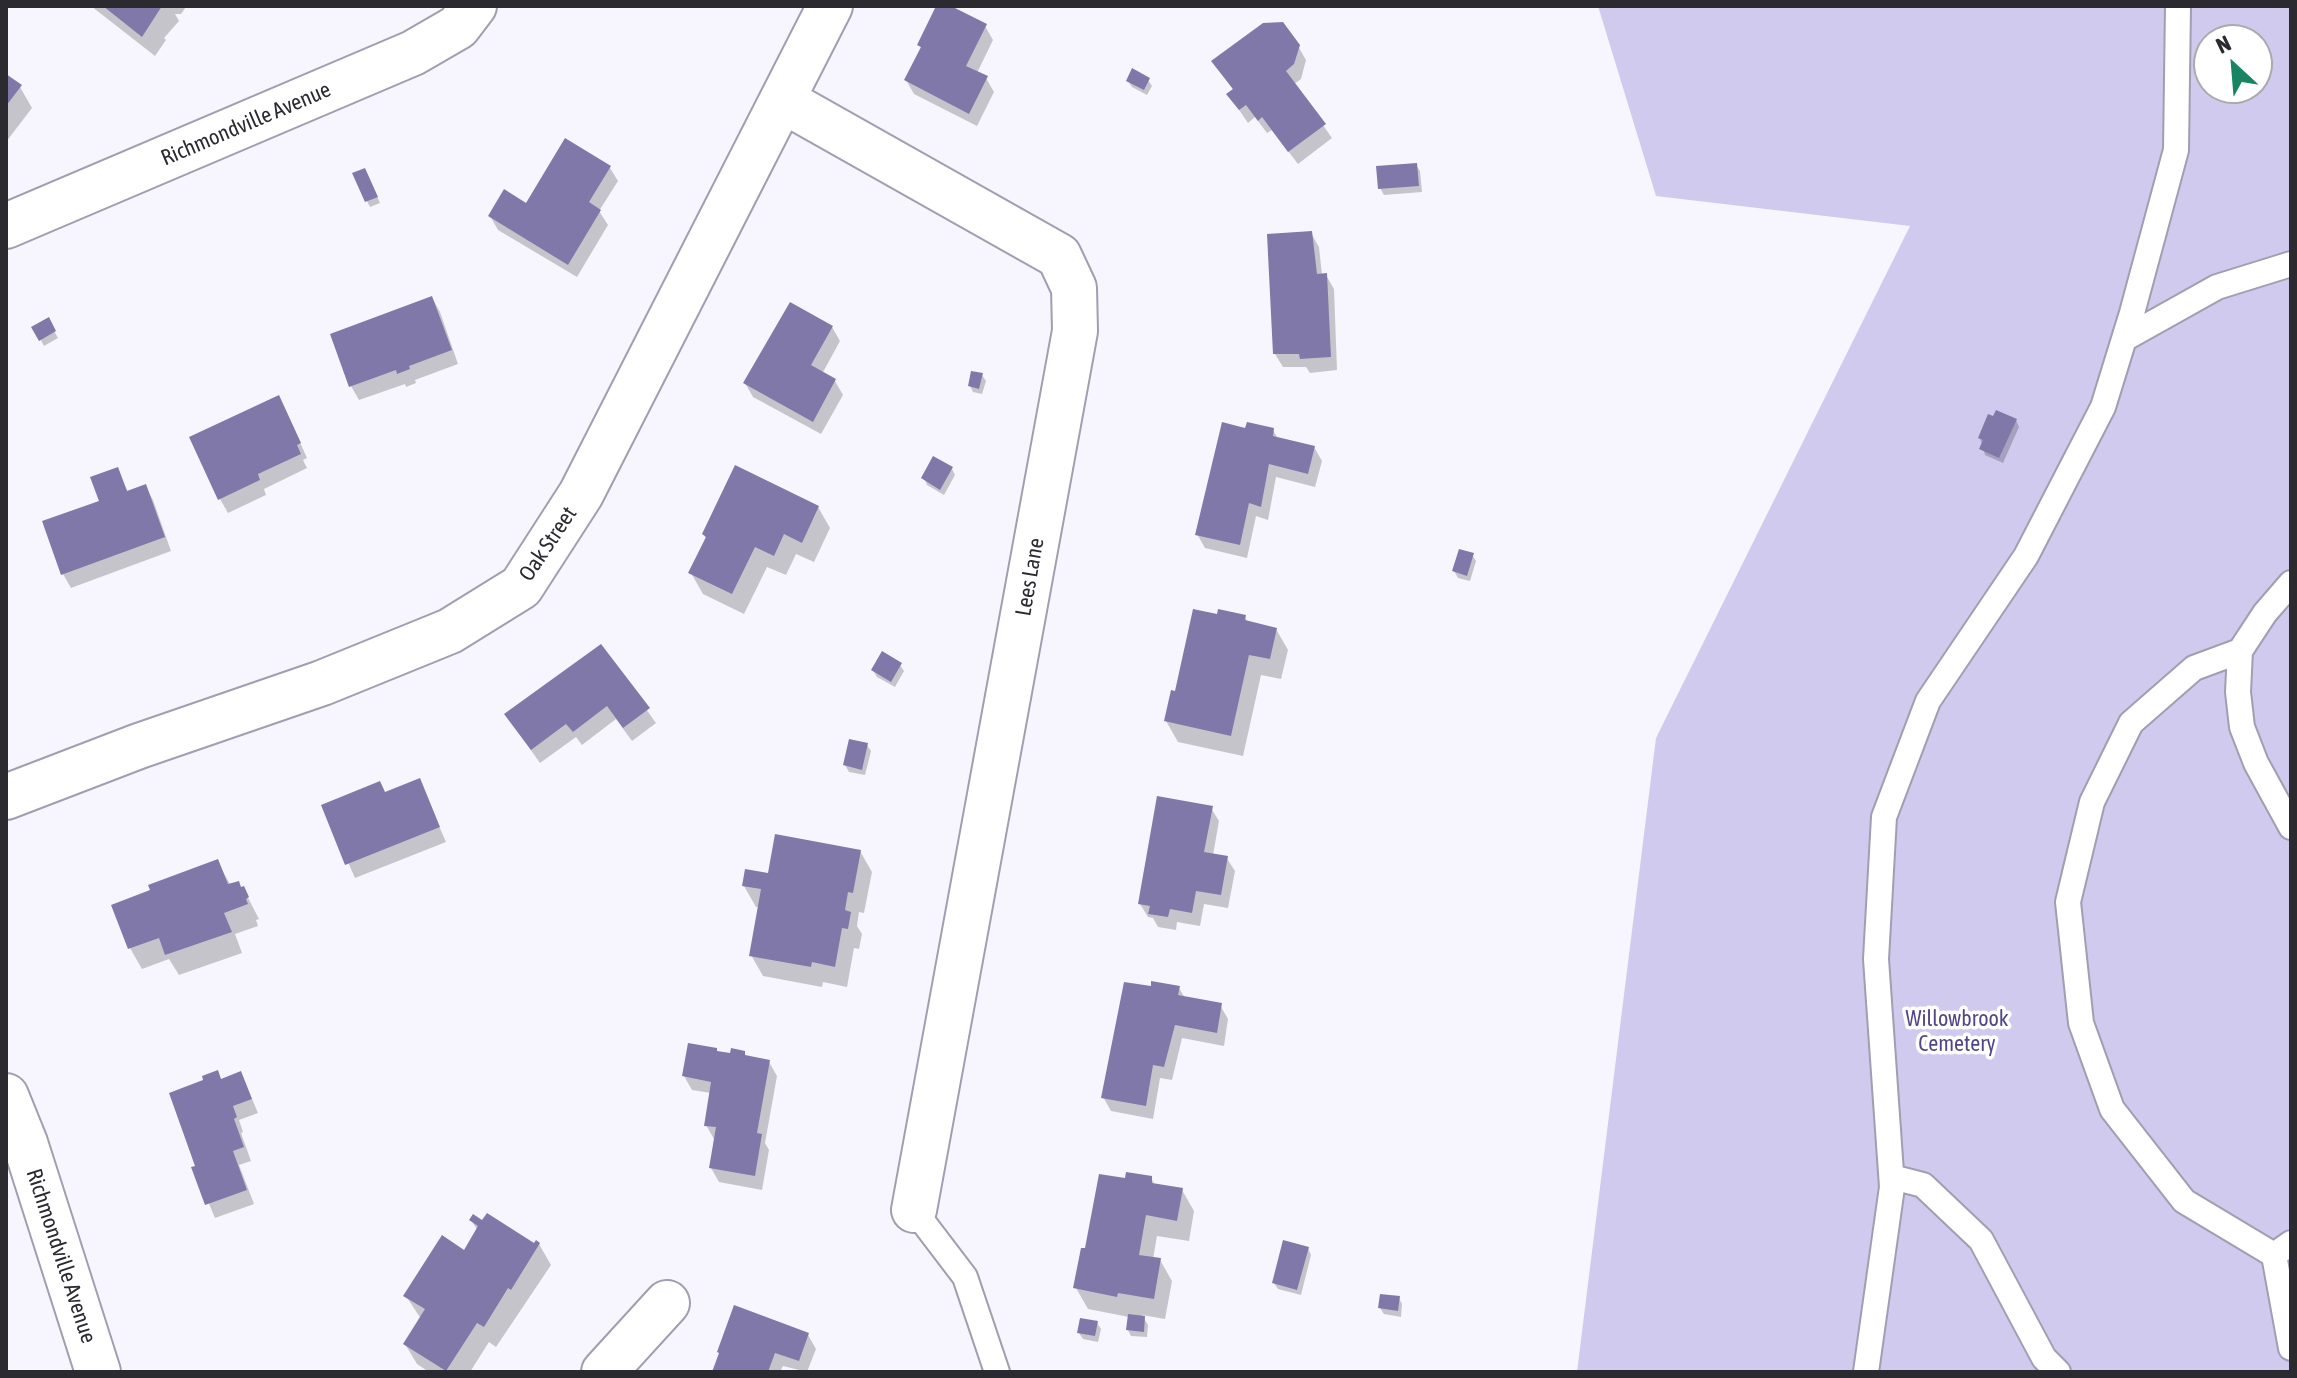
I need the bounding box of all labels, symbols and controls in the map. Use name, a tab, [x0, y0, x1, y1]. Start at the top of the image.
north arrow	[2193, 24, 2273, 104]
text: N	[2212, 30, 2235, 59]
street label: Richmondville Avenue	[157, 76, 335, 172]
street label: Oak Street	[514, 502, 582, 586]
street label: Lees Lane	[1010, 536, 1050, 618]
park label: Willowbrook Cemetery	[1906, 1006, 2008, 1058]
street label: Richmondville Avenue	[20, 1166, 102, 1346]

